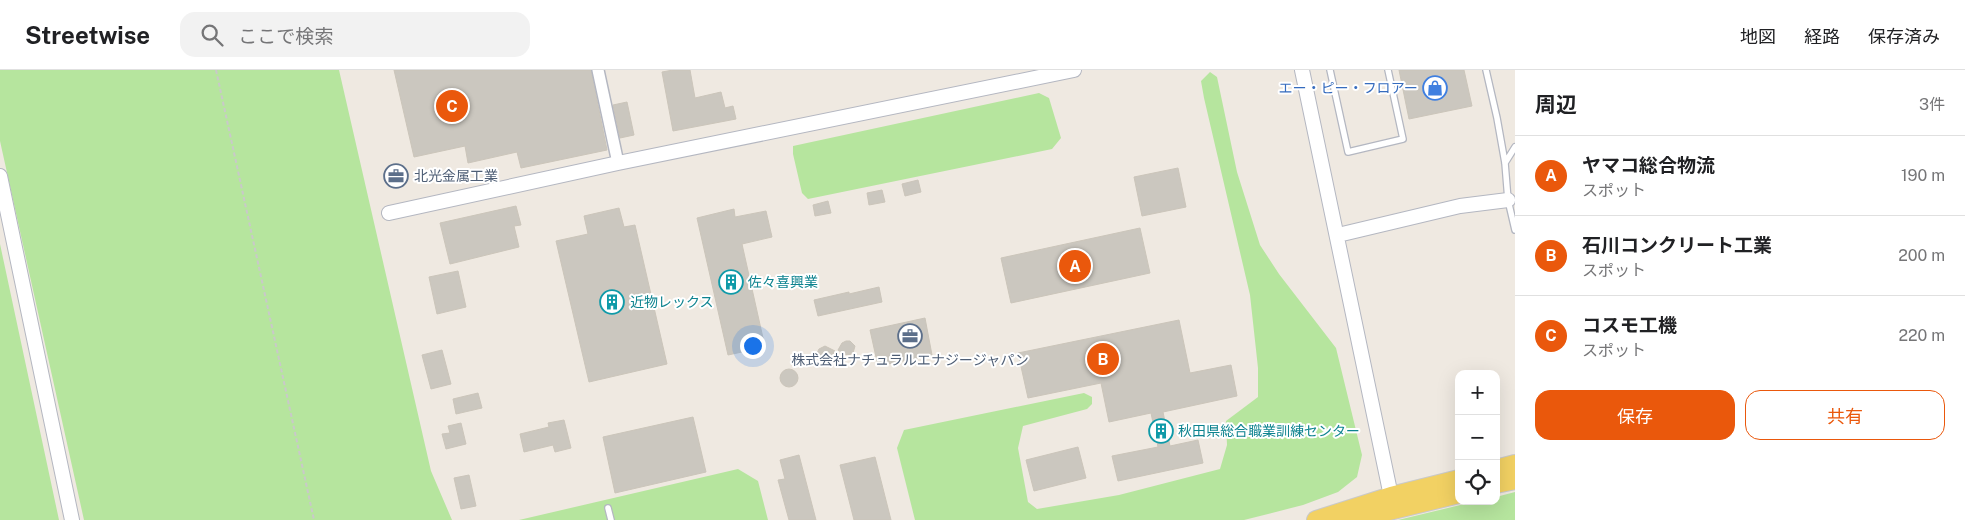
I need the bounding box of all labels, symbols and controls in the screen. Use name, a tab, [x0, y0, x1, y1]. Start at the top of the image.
search box	[180, 12, 530, 57]
text: Streetwise	[25, 21, 150, 49]
icon: search	[198, 21, 226, 49]
text: ここで検索	[238, 25, 333, 47]
text: 地図	[1740, 26, 1776, 47]
text: 経路	[1804, 26, 1840, 47]
text: 保存済み	[1868, 26, 1940, 47]
shop icon: エー・ピー・フロアー	[1422, 75, 1448, 101]
place label: エー・ピー・フロアー	[1279, 80, 1418, 96]
pin: C	[436, 87, 468, 125]
text: 周辺	[1535, 92, 1577, 117]
text: 3件	[1919, 95, 1945, 114]
text: ヤマコ総合物流	[1582, 154, 1715, 176]
office icon: 北光金属工業	[383, 163, 409, 189]
text: A	[1545, 166, 1557, 185]
text: 190 m	[1901, 166, 1945, 185]
place label: 北光金属工業	[414, 168, 498, 184]
text: スポット	[1582, 181, 1646, 200]
text: 石川コンクリート工業	[1582, 234, 1772, 256]
text: B	[1546, 246, 1556, 265]
text: 200 m	[1898, 246, 1945, 265]
pin: A	[1059, 247, 1091, 285]
text: スポット	[1582, 261, 1646, 280]
building icon: 佐々喜興業	[718, 269, 744, 295]
place label: 佐々喜興業	[748, 274, 818, 290]
building icon: 近物レックス	[599, 289, 625, 315]
place label: 近物レックス	[630, 294, 714, 310]
text: コスモ工機	[1582, 314, 1677, 336]
office icon: 株式会社ナチュラルエナジージャパン	[897, 323, 923, 349]
text: C	[1545, 326, 1557, 345]
text: 220 m	[1898, 326, 1945, 345]
your location	[740, 333, 766, 359]
pin: B	[1087, 340, 1119, 378]
text: スポット	[1582, 341, 1646, 360]
place label: 株式会社ナチュラルエナジージャパン	[791, 352, 1029, 368]
map controls	[1455, 370, 1500, 505]
button: +	[1455, 370, 1500, 415]
button: 保存	[1535, 390, 1735, 440]
button: 共有	[1745, 390, 1945, 440]
button: −	[1455, 415, 1500, 460]
building icon: 秋田県総合職業訓練センター	[1148, 418, 1174, 444]
place label: 秋田県総合職業訓練センター	[1178, 423, 1360, 439]
button: locate	[1455, 460, 1500, 505]

